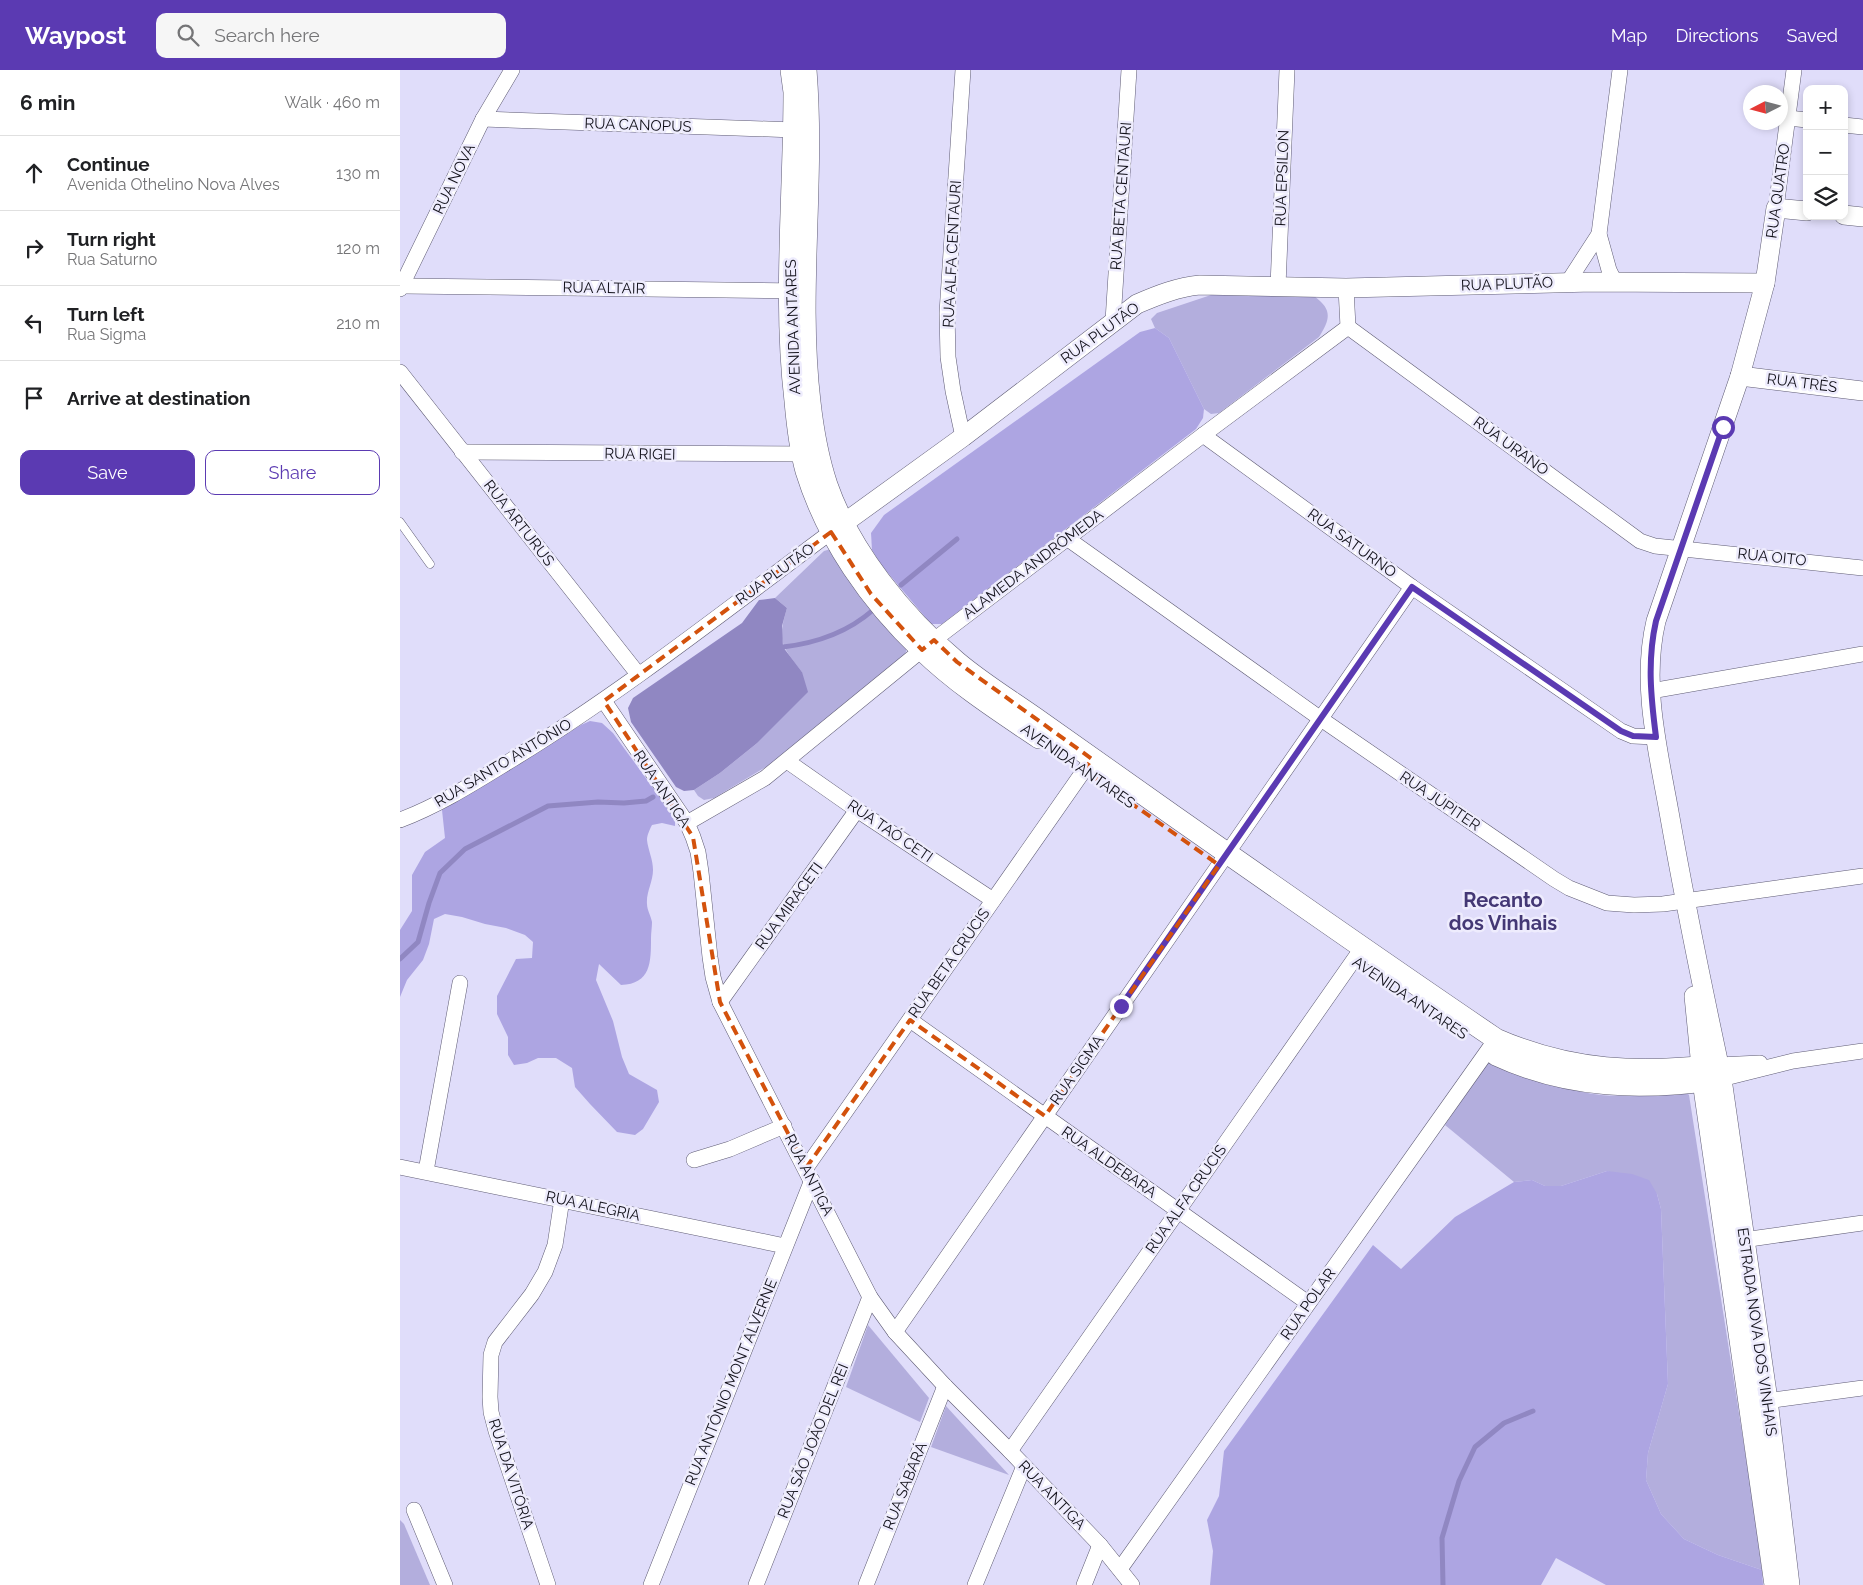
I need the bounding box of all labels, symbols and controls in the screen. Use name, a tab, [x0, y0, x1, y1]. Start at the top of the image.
search box	[156, 13, 506, 58]
text: Waypost	[25, 21, 126, 50]
icon: search	[174, 21, 202, 49]
text: Search here	[214, 24, 320, 46]
text: Map	[1611, 25, 1647, 46]
text: Directions	[1675, 25, 1759, 46]
text: Saved	[1787, 25, 1838, 46]
north arrow	[1743, 85, 1788, 130]
map controls	[1803, 85, 1848, 220]
button: +	[1803, 85, 1848, 130]
text: 6 min	[20, 90, 75, 115]
text: Walk · 460 m	[284, 93, 380, 112]
street label: RUA CANOPUS	[584, 114, 692, 136]
street label: RUA BETA CENTAURI	[1107, 121, 1135, 271]
street label: RUA EPSILON	[1271, 129, 1293, 227]
button: −	[1803, 130, 1848, 175]
street label: RUA NOVA	[429, 141, 479, 217]
street label: RUA QUATRO	[1762, 142, 1794, 240]
text: Continue	[67, 153, 150, 175]
icon: ahead	[20, 159, 48, 187]
text: 130 m	[336, 164, 380, 183]
text: Avenida Othelino Nova Alves	[67, 175, 280, 194]
button: layers	[1803, 175, 1848, 220]
street label: RUA ALFA CENTAURI	[939, 180, 965, 328]
text: Turn right	[67, 228, 156, 250]
icon: right	[20, 234, 48, 262]
text: 120 m	[336, 239, 380, 258]
text: Rua Saturno	[67, 250, 157, 269]
street label: AVENIDA ANTARES	[782, 259, 804, 395]
street label: RUA PLUTÃO	[1461, 273, 1553, 295]
street label: RUA ALTAIR	[562, 278, 646, 298]
street label: RUA PLUTÃO	[1057, 299, 1143, 367]
text: Turn left	[67, 303, 144, 325]
icon: left	[20, 309, 48, 337]
text: 210 m	[336, 314, 380, 333]
text: Rua Sigma	[67, 325, 146, 344]
street label: RUA TRÊS	[1766, 370, 1838, 396]
icon: arrive	[20, 384, 48, 412]
text: Arrive at destination	[67, 387, 251, 409]
street label: RUA URANO	[1470, 413, 1552, 479]
route start	[1712, 416, 1735, 439]
street label: RUA RIGEI	[604, 444, 676, 464]
button: Save	[20, 450, 195, 495]
button: Share	[205, 450, 380, 495]
street label: RUA ARTURUS	[480, 476, 558, 570]
street label: ALAMEDA ANDRÔMEDA	[959, 505, 1107, 623]
street label: RUA SATURNO	[1304, 505, 1400, 581]
street label: RUA PLUTÃO	[732, 540, 818, 608]
street label: RUA OITO	[1737, 544, 1807, 570]
street label: RUA SANTO ANTÔNIO	[431, 715, 575, 811]
street label: AVENIDA ANTARES	[1017, 720, 1139, 812]
street label: RUA ANTIGA	[630, 747, 694, 831]
street label: RUA JÚPITER	[1396, 767, 1484, 835]
street label: RUA TAÓ CETI	[844, 796, 936, 866]
street label: RUA MIRACETI	[751, 859, 827, 953]
district label: Recanto dos Vinhais	[1449, 888, 1557, 935]
street label: RUA BETA CRUCIS	[904, 905, 994, 1021]
street label: AVENIDA ANTARES	[1349, 953, 1471, 1043]
route end	[1110, 995, 1133, 1018]
street label: RUA SIGMA	[1046, 1032, 1108, 1108]
street label: RUA ALDEBARA	[1058, 1122, 1160, 1202]
street label: RUA ANTIGA	[781, 1131, 837, 1219]
street label: RUA ALFA CRUCIS	[1142, 1141, 1230, 1257]
street label: RUA ALEGRIA	[544, 1187, 642, 1225]
street label: ESTRADA NOVA DOS VINHAIS	[1733, 1227, 1781, 1437]
street label: RUA POLAR	[1277, 1264, 1339, 1343]
street label: RUA ANTÔNIO MONT ALVERNE	[681, 1276, 781, 1488]
street label: RUA SÃO JOÃO DEL REI	[774, 1361, 852, 1521]
street label: RUA DA VITÓRIA	[485, 1416, 537, 1532]
street label: RUA SABARÁ	[879, 1440, 931, 1532]
street label: RUA ANTIGA	[1015, 1457, 1089, 1533]

